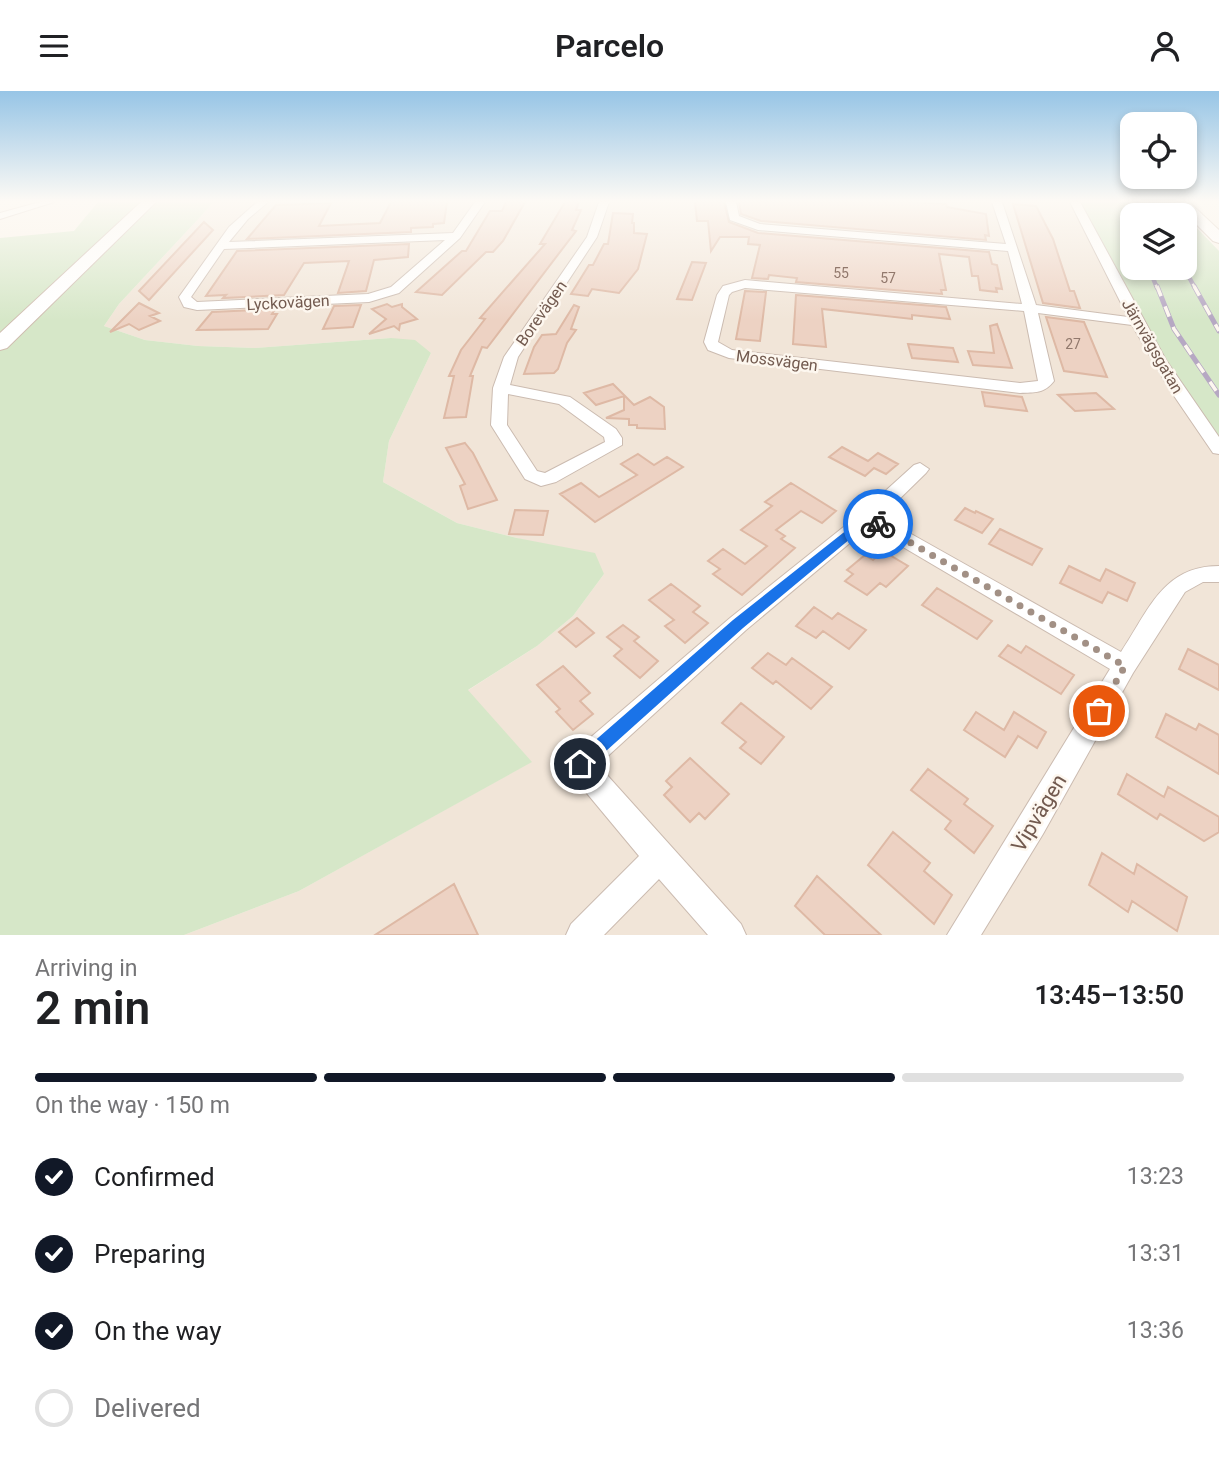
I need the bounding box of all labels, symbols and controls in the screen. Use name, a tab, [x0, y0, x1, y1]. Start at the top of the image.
icon: menu	[35, 27, 73, 65]
text: Parcelo	[555, 27, 664, 65]
icon: person	[1146, 27, 1184, 65]
map controls	[1120, 112, 1197, 280]
button: locate	[1120, 112, 1197, 189]
button: layers	[1120, 203, 1197, 280]
house number: 55	[833, 265, 849, 281]
house number: 57	[880, 270, 896, 286]
street label: Borevägen	[512, 277, 571, 350]
street label: Lyckovägen	[246, 291, 330, 314]
street label: Järnvägsgatan	[1118, 296, 1187, 397]
house number: 27	[1065, 336, 1081, 352]
street label: Mossvägen	[735, 346, 819, 375]
courier	[843, 489, 913, 559]
icon: bike	[859, 505, 897, 543]
pin	[1069, 681, 1129, 741]
icon: bag	[1080, 692, 1118, 730]
pin	[550, 734, 610, 794]
icon: home	[561, 745, 599, 783]
street label: Vipvägen	[1007, 770, 1071, 856]
text: Arriving in	[35, 955, 138, 982]
text: 13:45–13:50	[1034, 980, 1184, 1010]
text: 2 min	[35, 981, 150, 1035]
text: On the way · 150 m	[35, 1092, 230, 1119]
icon: check	[35, 1158, 73, 1196]
text: Confirmed	[94, 1162, 215, 1192]
text: 13:23	[1127, 1163, 1184, 1190]
icon: check	[35, 1235, 73, 1273]
text: Preparing	[94, 1239, 206, 1269]
text: 13:31	[1127, 1240, 1184, 1267]
icon: check	[35, 1312, 73, 1350]
text: On the way	[94, 1316, 222, 1346]
text: 13:36	[1127, 1317, 1184, 1344]
text: Delivered	[94, 1393, 201, 1423]

